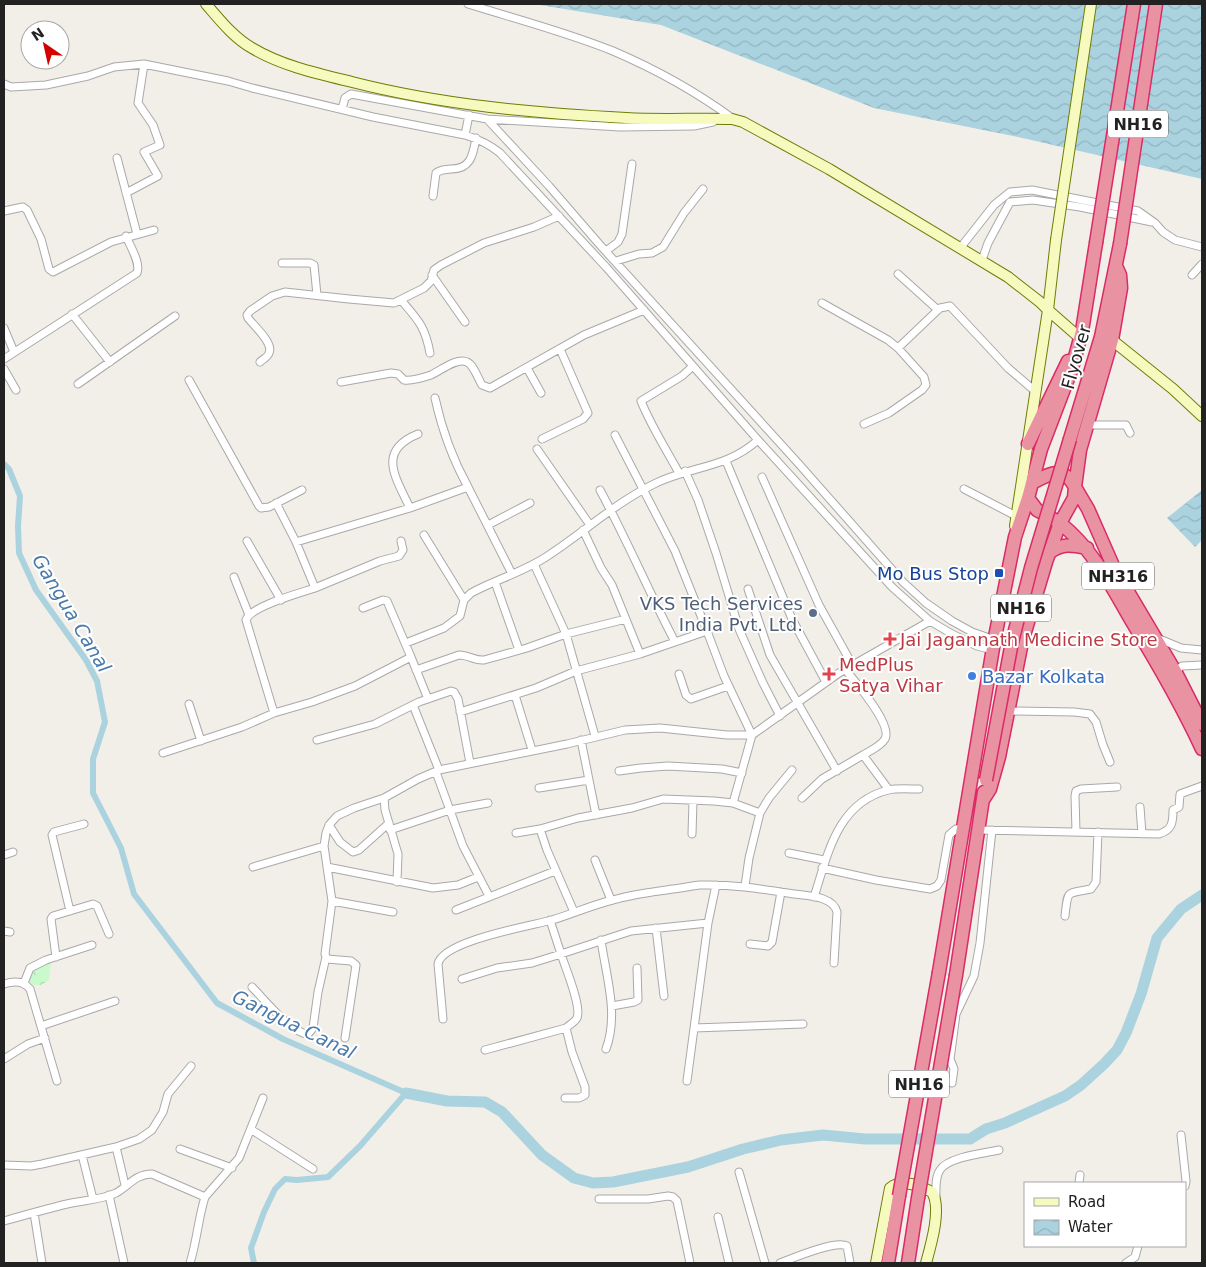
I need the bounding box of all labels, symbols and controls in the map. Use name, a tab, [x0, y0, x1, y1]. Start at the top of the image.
north arrow	[20, 20, 70, 70]
text: N	[28, 24, 47, 44]
road number: NH16	[1108, 110, 1168, 138]
street label: Flyover	[1057, 322, 1095, 392]
water label: Gangua Canal	[28, 550, 116, 677]
road number: NH316	[1082, 562, 1154, 590]
place label: Mo Bus Stop	[877, 563, 989, 584]
marker: Mo Bus Stop	[993, 567, 1005, 579]
place label: VKS Tech Services India Pvt. Ltd.	[640, 593, 803, 635]
road number: NH16	[991, 594, 1051, 622]
marker: VKS Tech Services India Pvt. Ltd.	[807, 607, 819, 619]
place label: Jai Jagannath Medicine Store	[899, 629, 1158, 650]
marker: Jai Jagannath Medicine Store	[884, 633, 896, 645]
place label: MedPlus Satya Vihar	[839, 654, 943, 696]
place label: Bazar Kolkata	[982, 666, 1105, 687]
marker: MedPlus Satya Vihar	[823, 668, 835, 680]
marker: Bazar Kolkata	[966, 670, 978, 682]
water label: Gangua Canal	[229, 985, 360, 1064]
road number: NH16	[889, 1070, 949, 1098]
legend	[1024, 1182, 1186, 1247]
text: Road	[1068, 1193, 1106, 1211]
text: Water	[1068, 1218, 1113, 1236]

